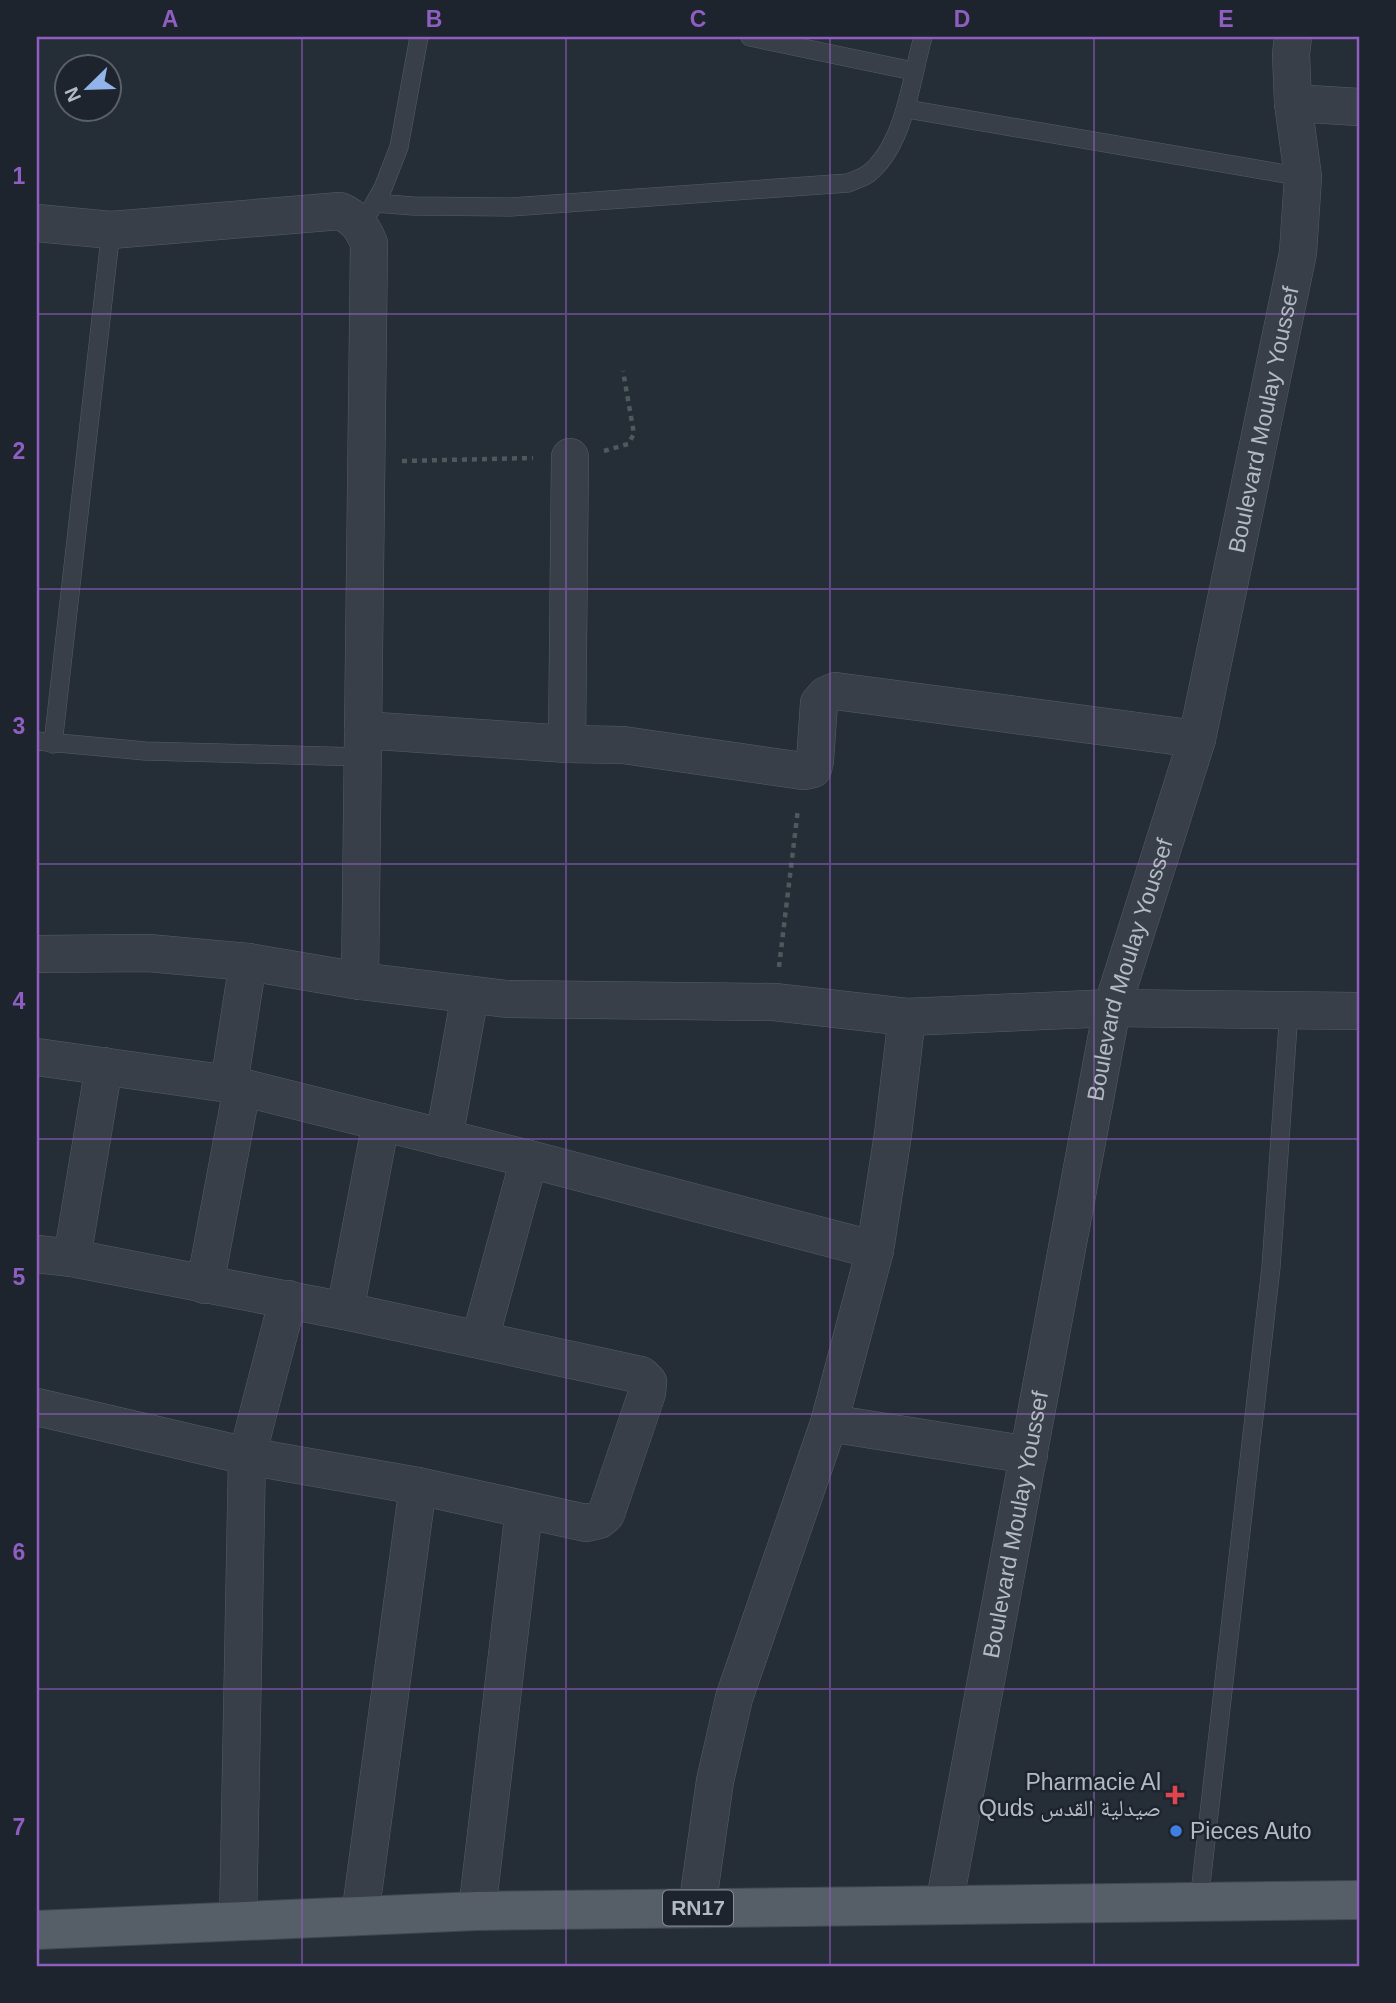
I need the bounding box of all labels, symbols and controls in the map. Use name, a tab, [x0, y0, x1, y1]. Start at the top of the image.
text: A	[162, 6, 178, 32]
text: B	[426, 6, 442, 32]
text: C	[690, 6, 706, 32]
text: D	[954, 6, 970, 32]
text: E	[1218, 6, 1234, 32]
north arrow	[52, 52, 122, 122]
text: N	[60, 84, 85, 105]
text: 1	[13, 163, 26, 189]
street label: Boulevard Moulay Youssef	[1223, 284, 1304, 555]
text: 2	[13, 438, 25, 464]
text: 3	[13, 713, 25, 739]
street label: Boulevard Moulay Youssef	[1082, 835, 1178, 1103]
text: 4	[13, 988, 26, 1014]
text: 5	[13, 1264, 26, 1290]
street label: Boulevard Moulay Youssef	[978, 1388, 1053, 1660]
text: 6	[13, 1539, 25, 1565]
place label: Pharmacie Al Quds صيدلية القدس	[979, 1769, 1161, 1822]
marker: Pharmacie Al Quds صيدلية القدس	[1167, 1787, 1183, 1803]
text: 7	[13, 1814, 25, 1840]
place label: Pieces Auto	[1190, 1818, 1311, 1844]
marker: Pieces Auto	[1168, 1823, 1184, 1839]
road number: RN17	[663, 1890, 733, 1926]

